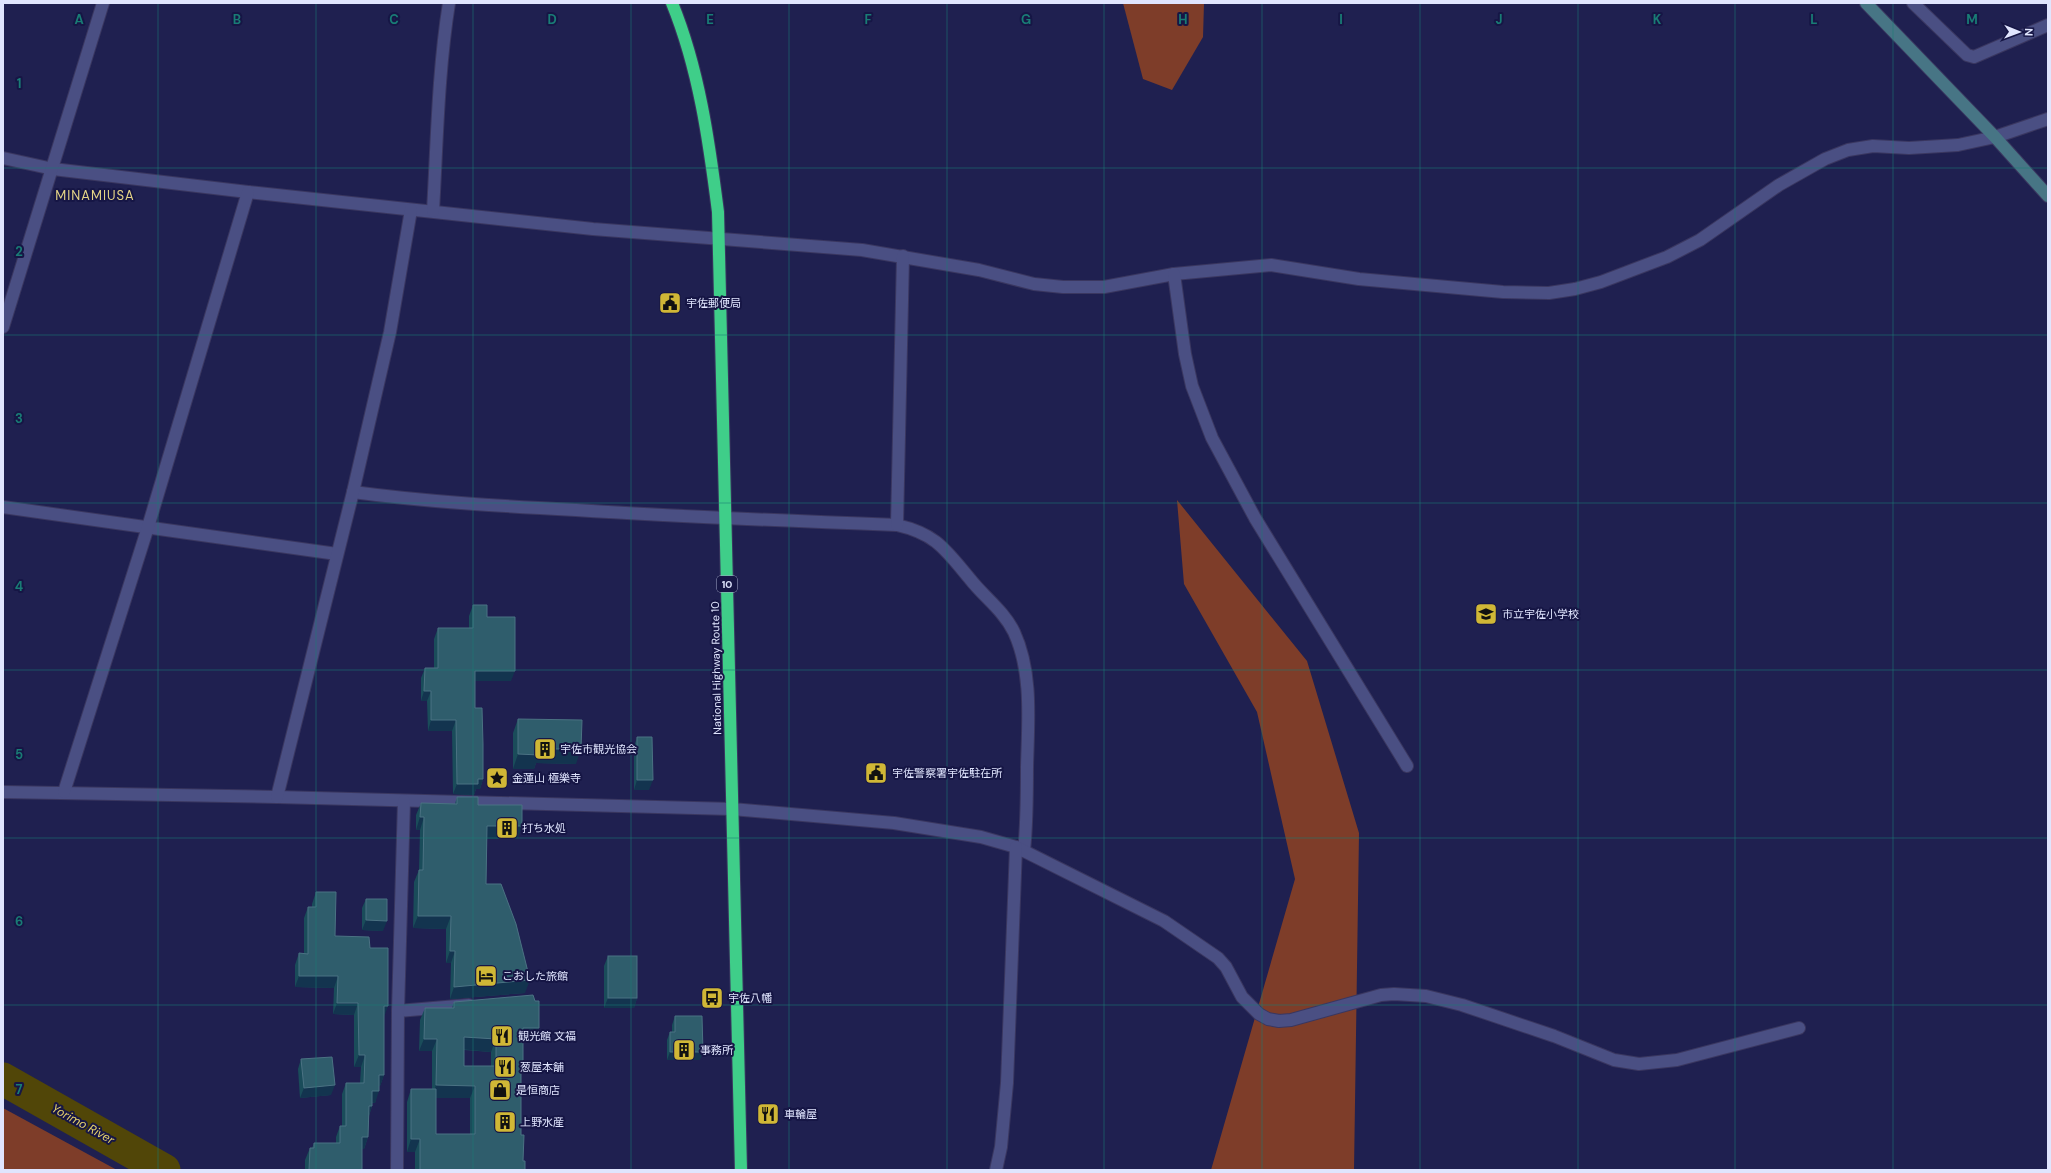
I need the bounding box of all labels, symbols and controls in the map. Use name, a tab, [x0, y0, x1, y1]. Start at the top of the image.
text: A	[74, 11, 84, 28]
text: B	[233, 11, 241, 28]
text: C	[389, 11, 399, 28]
text: D	[547, 11, 557, 28]
text: E	[706, 11, 714, 28]
text: F	[864, 11, 872, 28]
text: G	[1021, 11, 1031, 28]
text: H	[1178, 11, 1188, 28]
text: I	[1339, 11, 1343, 28]
text: J	[1495, 11, 1503, 28]
text: K	[1653, 11, 1662, 28]
text: L	[1810, 11, 1818, 28]
text: M	[1966, 11, 1978, 28]
north arrow	[1999, 12, 2039, 52]
text: N	[2022, 28, 2036, 36]
text: 1	[17, 75, 21, 92]
district label: MINAMIUSA	[55, 187, 135, 204]
text: 2	[15, 243, 23, 260]
public building icon: 宇佐郵便局	[657, 290, 683, 316]
place label: 宇佐郵便局	[686, 296, 741, 310]
text: 3	[15, 410, 23, 427]
road number: 10	[717, 576, 737, 592]
text: 4	[15, 578, 23, 595]
street label: National Highway Route 10	[708, 601, 724, 735]
school or university icon: 市立宇佐小学校	[1473, 601, 1499, 627]
place label: 市立宇佐小学校	[1502, 607, 1579, 621]
building icon: 宇佐市観光協会	[532, 736, 558, 762]
place label: 宇佐市観光協会	[560, 742, 637, 756]
text: 5	[15, 746, 23, 763]
public building icon: 宇佐警察署宇佐駐在所	[863, 760, 889, 786]
place icon: 金蓮山 極樂寺	[484, 765, 510, 791]
place label: 宇佐警察署宇佐駐在所	[892, 766, 1003, 780]
place label: 金蓮山 極樂寺	[512, 771, 581, 785]
building icon: 打ち水処	[494, 815, 520, 841]
place label: 打ち水処	[522, 821, 566, 835]
text: 6	[15, 913, 23, 930]
hotel icon: こおした旅館	[473, 963, 499, 989]
place label: こおした旅館	[502, 969, 568, 983]
bus stop icon: 宇佐八幡	[699, 985, 725, 1011]
place label: 宇佐八幡	[728, 991, 772, 1005]
restaurant icon: 観光館 文福	[489, 1023, 515, 1049]
place label: 観光館 文福	[518, 1029, 576, 1043]
building icon: 事務所	[671, 1037, 697, 1063]
place label: 事務所	[700, 1043, 734, 1057]
restaurant icon: 葱屋本舗	[492, 1054, 518, 1080]
place label: 葱屋本舗	[520, 1060, 564, 1074]
shop icon: 是恒商店	[487, 1077, 513, 1103]
text: 7	[16, 1081, 23, 1098]
place label: 是恒商店	[516, 1083, 560, 1097]
water label: Yorimo River	[49, 1100, 118, 1148]
restaurant icon: 車輪屋	[755, 1101, 781, 1127]
place label: 車輪屋	[784, 1107, 817, 1121]
building icon: 上野水産	[492, 1109, 518, 1135]
place label: 上野水産	[520, 1115, 564, 1129]

